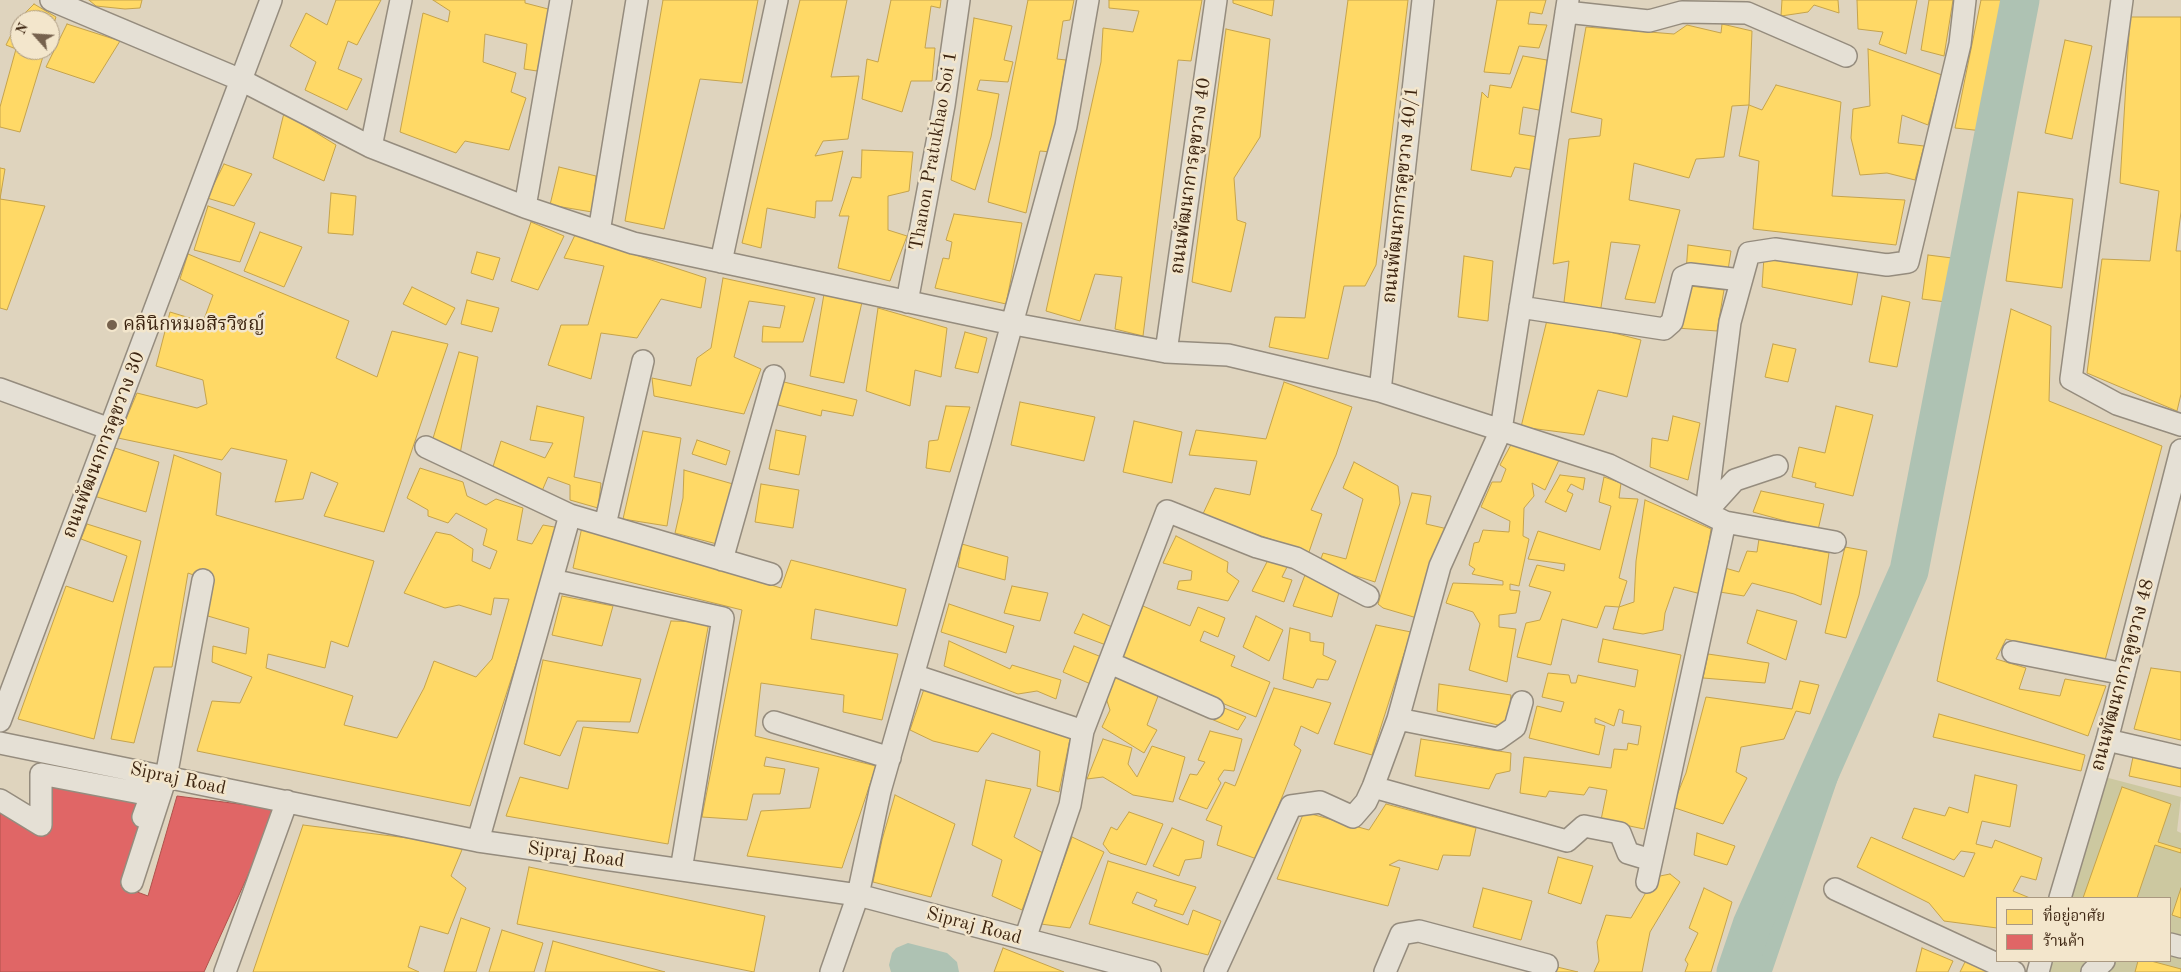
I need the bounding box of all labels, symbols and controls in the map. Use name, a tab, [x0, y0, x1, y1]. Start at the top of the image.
north arrow	[10, 10, 60, 60]
text: N	[14, 21, 31, 37]
street label: Thanon Pratukhao Soi 1	[905, 49, 963, 253]
street label: ถนนพัฒนาการคูขวาง 40	[1166, 76, 1216, 276]
street label: ถนนพัฒนาการคูขวาง 40/1	[1378, 86, 1424, 304]
place label: คลินิกหมอสิรวิชญ์	[123, 314, 265, 336]
marker: คลินิกหมอสิรวิชญ์	[105, 318, 119, 332]
street label: ถนนพัฒนาการคูขวาง 30	[58, 348, 150, 542]
street label: ถนนพัฒนาการคูขวาง 48	[2086, 576, 2160, 774]
street label: Sipraj Road	[128, 758, 228, 800]
street label: Sipraj Road	[526, 837, 626, 873]
legend	[1996, 897, 2171, 962]
street label: Sipraj Road	[924, 902, 1024, 950]
text: ที่อยู่อาศัย	[2043, 910, 2105, 925]
text: ร้านค้า	[2043, 935, 2085, 950]

